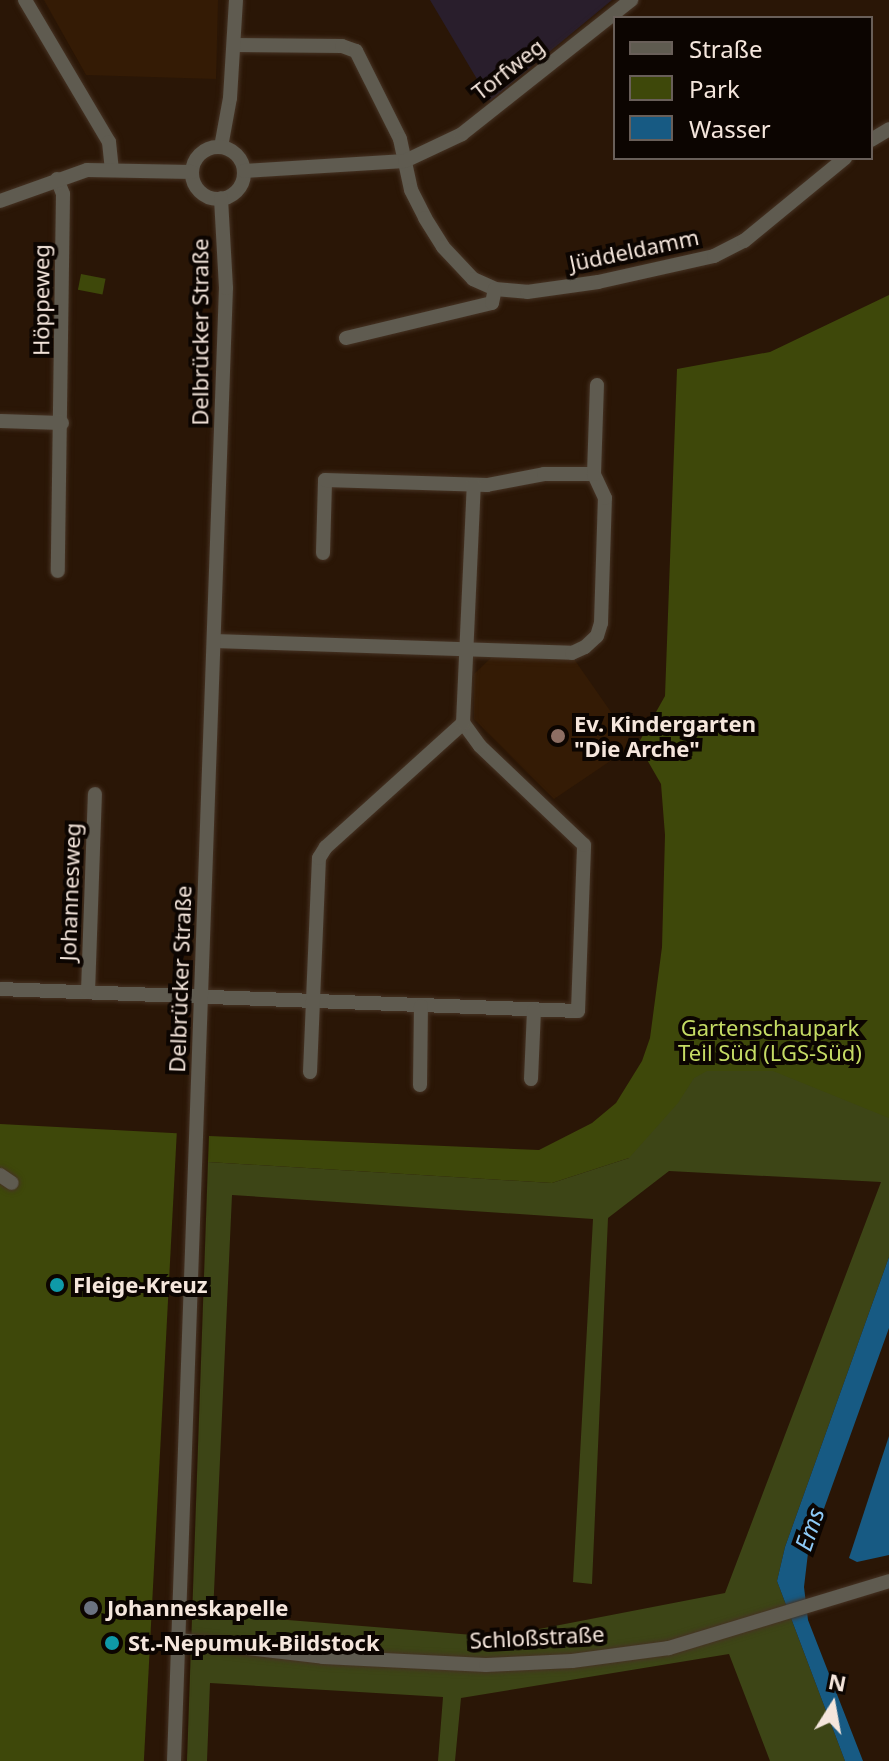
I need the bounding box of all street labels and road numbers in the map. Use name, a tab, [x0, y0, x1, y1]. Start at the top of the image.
street label: Torfweg	[467, 33, 549, 105]
street label: Jüddeldamm	[567, 223, 701, 277]
street label: Delbrücker Straße	[187, 238, 213, 426]
street label: Höppeweg	[28, 244, 54, 356]
street label: Johannesweg	[54, 822, 86, 962]
street label: Delbrücker Straße	[164, 885, 196, 1073]
street label: Schloßstraße	[469, 1620, 605, 1654]

